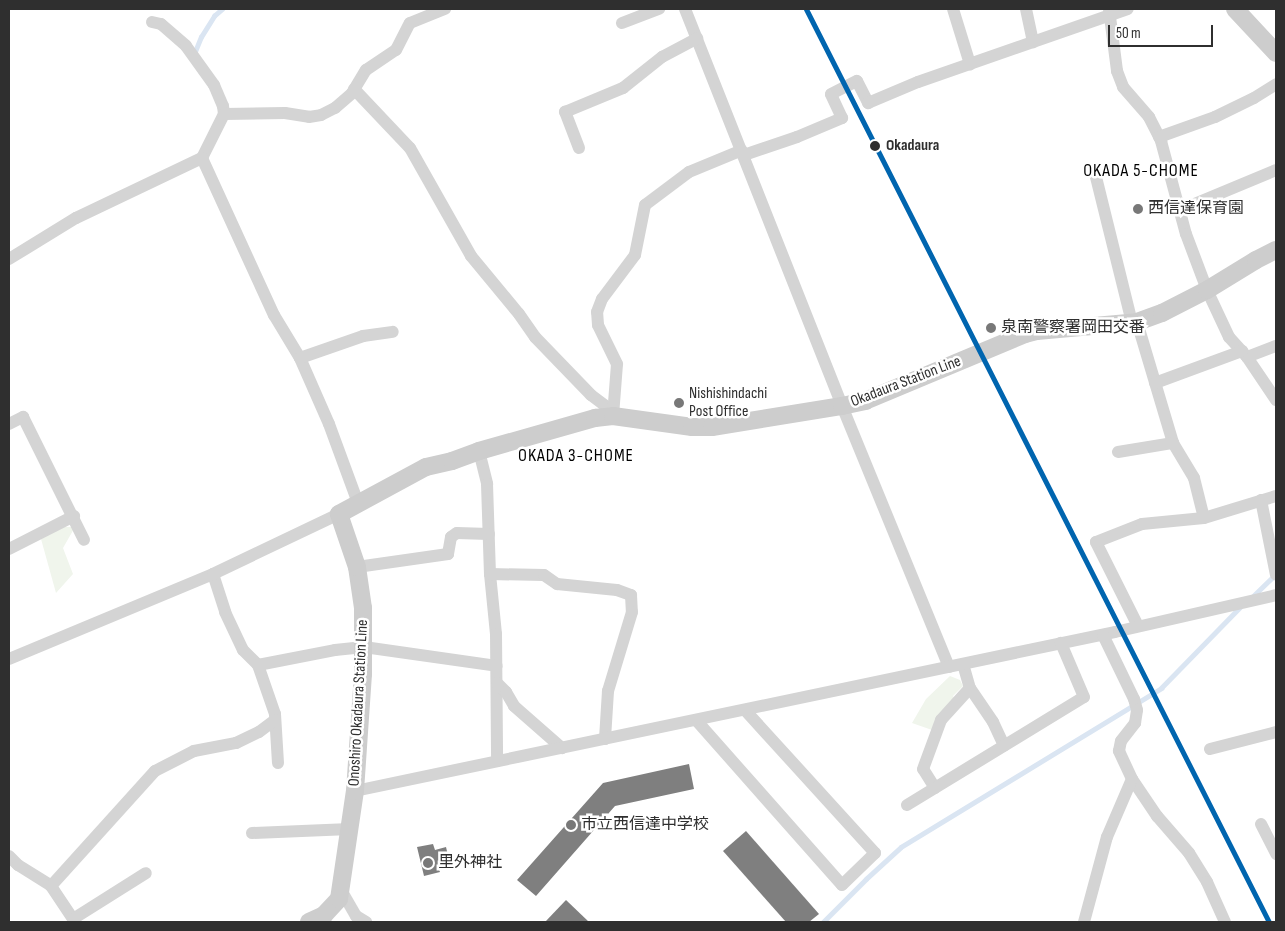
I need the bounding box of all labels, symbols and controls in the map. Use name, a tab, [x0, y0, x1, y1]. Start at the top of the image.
scale bar	[1110, 15, 1215, 47]
text: 50 m	[1116, 24, 1141, 43]
place label: Okadaura	[886, 136, 939, 156]
marker: Okadaura	[868, 139, 882, 153]
district label: OKADA 5-CHOME	[1082, 160, 1200, 182]
place label: 西信達保育園	[1148, 199, 1244, 219]
marker: 西信達保育園	[1132, 203, 1144, 215]
place label: 泉南警察署岡田交番	[1001, 318, 1145, 338]
marker: 泉南警察署岡田交番	[985, 322, 997, 334]
street label: Okadaura Station Line	[848, 352, 964, 412]
place label: Nishishindachi Post Office	[689, 384, 767, 422]
marker: Nishishindachi Post Office	[673, 397, 685, 409]
district label: OKADA 3-CHOME	[516, 445, 636, 467]
street label: Onoshiro Okadaura Station Line	[345, 619, 373, 787]
place label: 市立西信達中学校	[581, 815, 709, 835]
marker: 市立西信達中学校	[565, 819, 577, 831]
place label: 里外神社	[438, 853, 502, 873]
marker: 里外神社	[422, 857, 434, 869]

